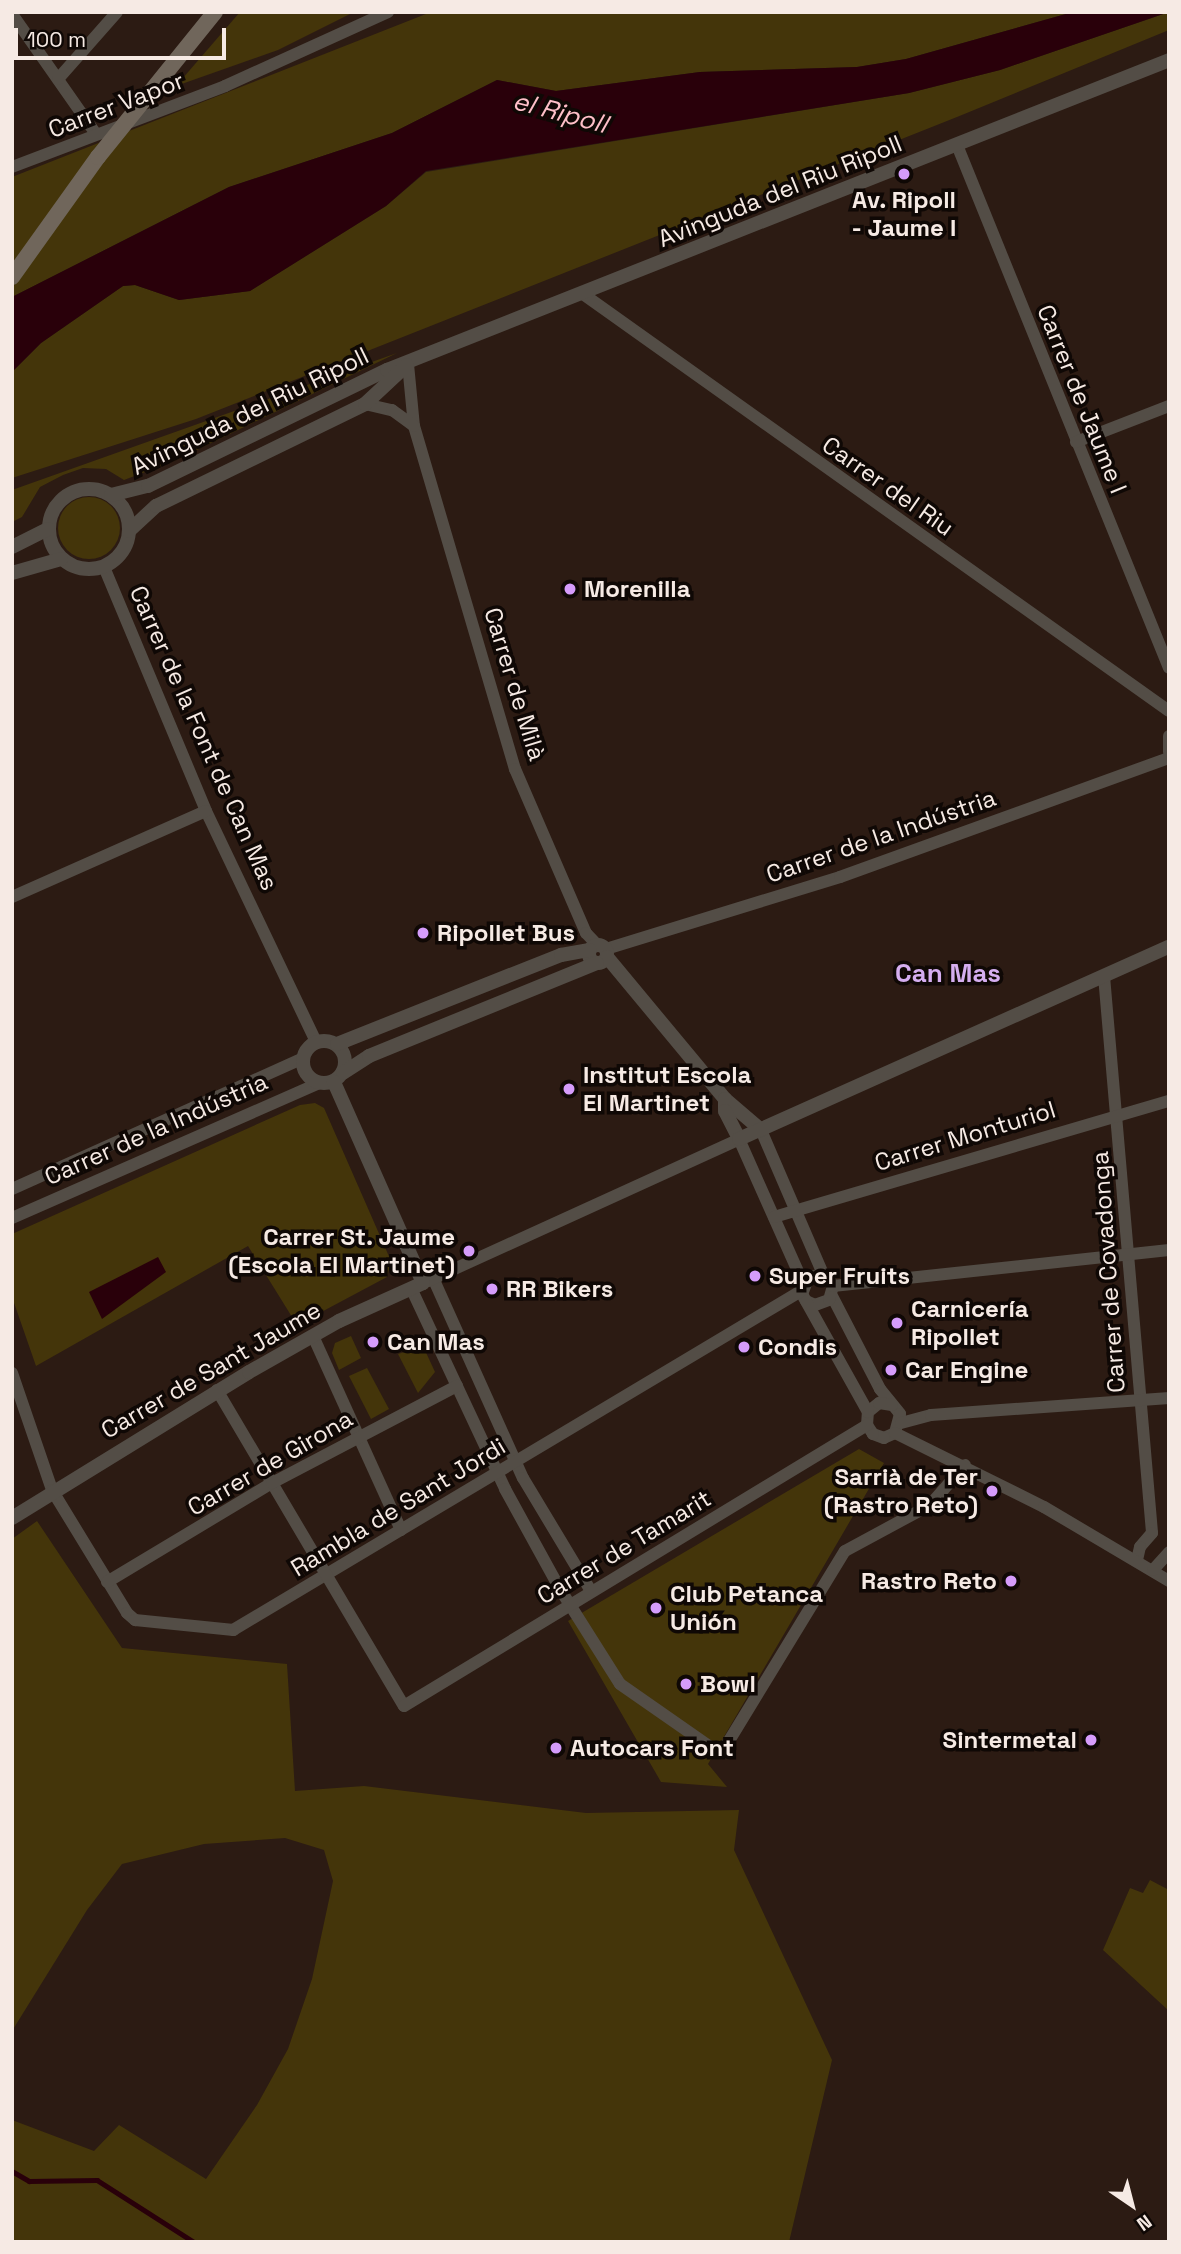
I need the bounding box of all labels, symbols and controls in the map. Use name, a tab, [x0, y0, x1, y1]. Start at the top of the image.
scale bar	[18, 14, 229, 58]
text: 100 m	[27, 26, 86, 53]
street label: Carrer Vapor	[44, 66, 188, 144]
water label: el Ripoll	[509, 85, 611, 141]
street label: Avinguda del Riu Ripoll	[654, 129, 906, 253]
marker: Av. Ripoll - Jaume I	[896, 166, 912, 182]
place label: Av. Ripoll - Jaume I	[851, 186, 957, 242]
street label: Carrer de Jaume I	[1031, 301, 1133, 497]
street label: Avinguda del Riu Ripoll	[127, 341, 373, 481]
street label: Carrer del Riu	[817, 430, 959, 542]
place label: Morenilla	[584, 575, 691, 603]
street label: Carrer de la Font de Can Mas	[124, 581, 284, 895]
marker: Morenilla	[562, 581, 578, 597]
street label: Carrer de Milà	[478, 604, 552, 764]
street label: Carrer de la Indústria	[762, 783, 1000, 889]
place label: Ripollet Bus	[437, 919, 575, 947]
marker: Ripollet Bus	[415, 925, 431, 941]
district label: Can Mas	[895, 958, 1001, 990]
place label: Institut Escola El Martinet	[583, 1061, 751, 1117]
street label: Carrer de la Indústria	[40, 1067, 272, 1191]
marker: Institut Escola El Martinet	[561, 1081, 577, 1097]
street label: Carrer Monturiol	[871, 1095, 1059, 1177]
street label: Carrer de Covadonga	[1085, 1150, 1131, 1394]
place label: Carrer St. Jaume (Escola El Martinet)	[228, 1223, 455, 1279]
marker: Carrer St. Jaume (Escola El Martinet)	[461, 1243, 477, 1259]
place label: Super Fruits	[769, 1262, 910, 1290]
marker: Super Fruits	[747, 1268, 763, 1284]
place label: RR Bikers	[506, 1275, 613, 1303]
marker: RR Bikers	[484, 1281, 500, 1297]
street label: Carrer de Sant Jaume	[96, 1295, 326, 1445]
place label: Carnicería Ripollet	[911, 1295, 1029, 1351]
marker: Carnicería Ripollet	[889, 1315, 905, 1331]
place label: Can Mas	[387, 1328, 485, 1356]
place label: Condis	[758, 1333, 837, 1361]
marker: Can Mas	[365, 1334, 381, 1350]
marker: Condis	[736, 1339, 752, 1355]
place label: Car Engine	[905, 1356, 1028, 1384]
marker: Car Engine	[883, 1362, 899, 1378]
street label: Carrer de Girona	[182, 1404, 358, 1522]
street label: Rambla de Sant Jordi	[285, 1432, 511, 1582]
place label: Sarrià de Ter (Rastro Reto)	[824, 1463, 978, 1519]
marker: Sarrià de Ter (Rastro Reto)	[984, 1483, 1000, 1499]
street label: Carrer de Tamarit	[532, 1484, 716, 1610]
place label: Rastro Reto	[861, 1567, 997, 1595]
marker: Rastro Reto	[1003, 1573, 1019, 1589]
place label: Club Petanca Unión	[670, 1580, 823, 1636]
marker: Club Petanca Unión	[648, 1600, 664, 1616]
place label: Bowl	[700, 1670, 756, 1698]
marker: Bowl	[678, 1676, 694, 1692]
place label: Sintermetal	[943, 1726, 1077, 1754]
marker: Sintermetal	[1083, 1732, 1099, 1748]
place label: Autocars Font	[570, 1734, 734, 1762]
marker: Autocars Font	[548, 1740, 564, 1756]
north arrow	[1097, 2170, 1167, 2240]
text: N	[1132, 2209, 1157, 2236]

